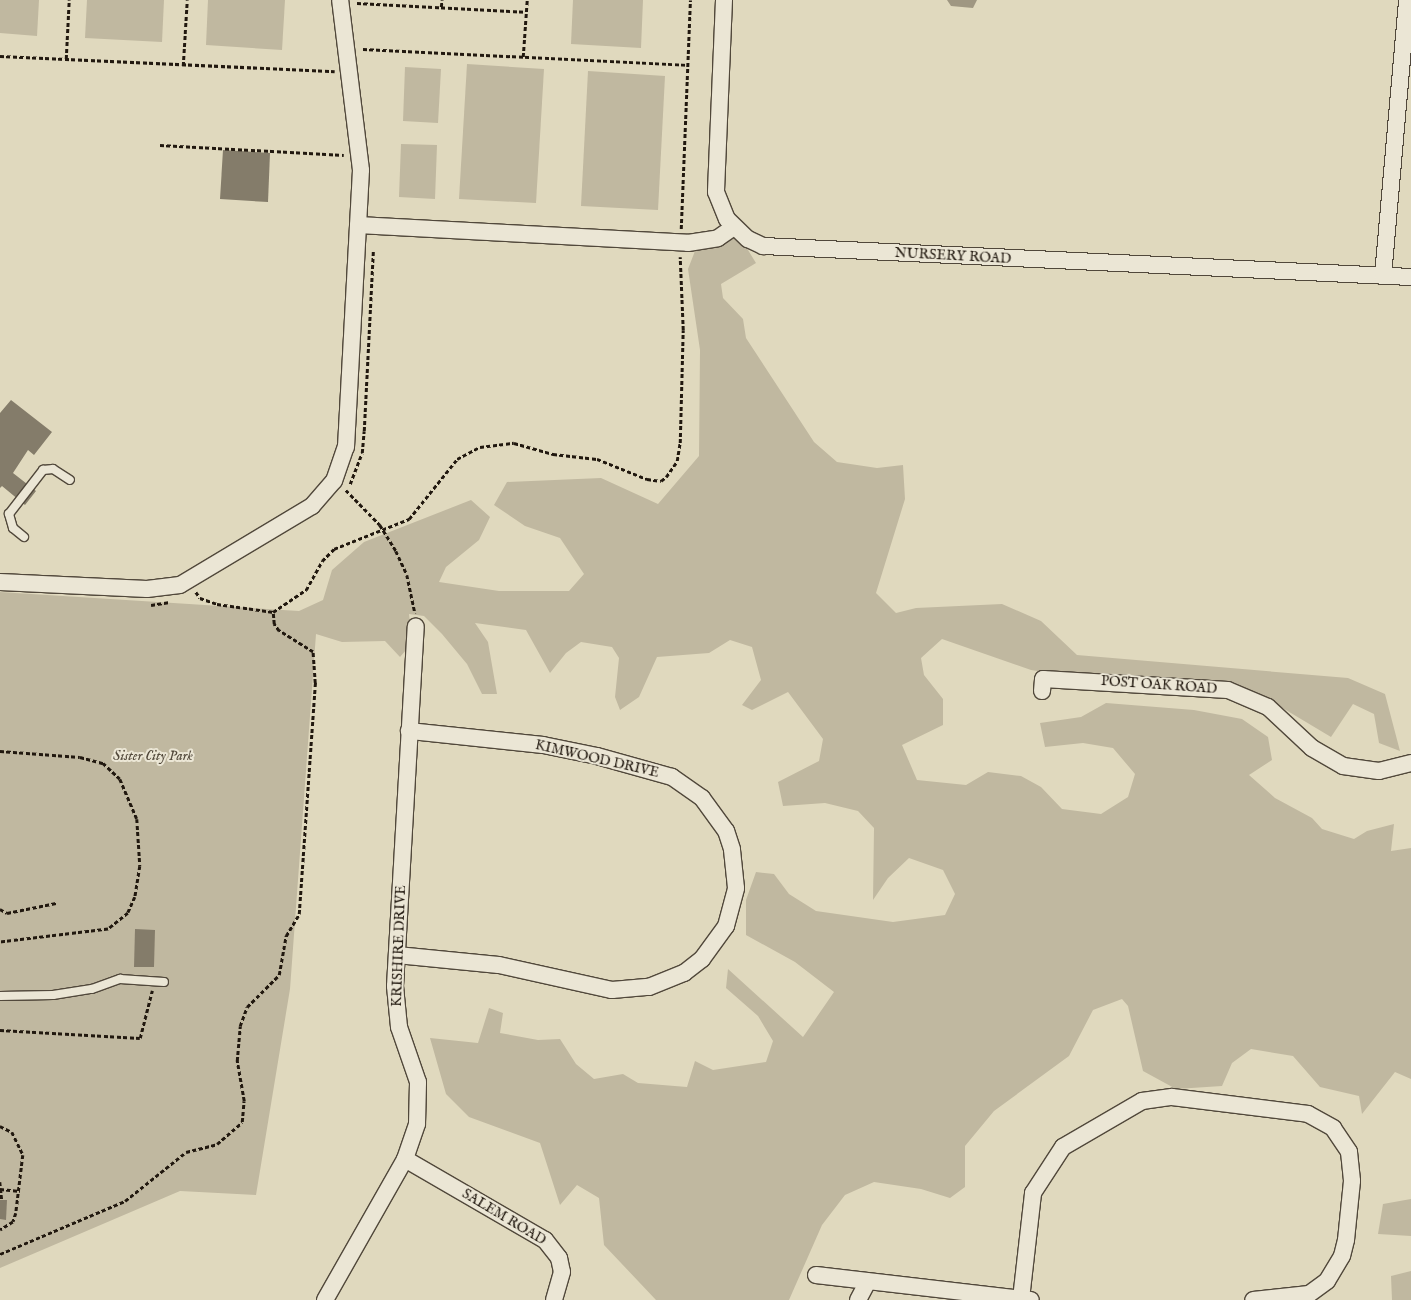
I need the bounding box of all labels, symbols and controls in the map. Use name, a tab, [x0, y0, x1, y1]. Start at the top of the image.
street label: NURSERY ROAD	[894, 245, 1012, 267]
street label: POST OAK ROAD	[1100, 673, 1218, 697]
street label: KIMWOOD DRIVE	[534, 737, 660, 781]
park label: Sister City Park	[113, 748, 193, 764]
street label: KRISHIRE DRIVE	[388, 885, 410, 1007]
street label: SALEM ROAD	[459, 1185, 549, 1249]

